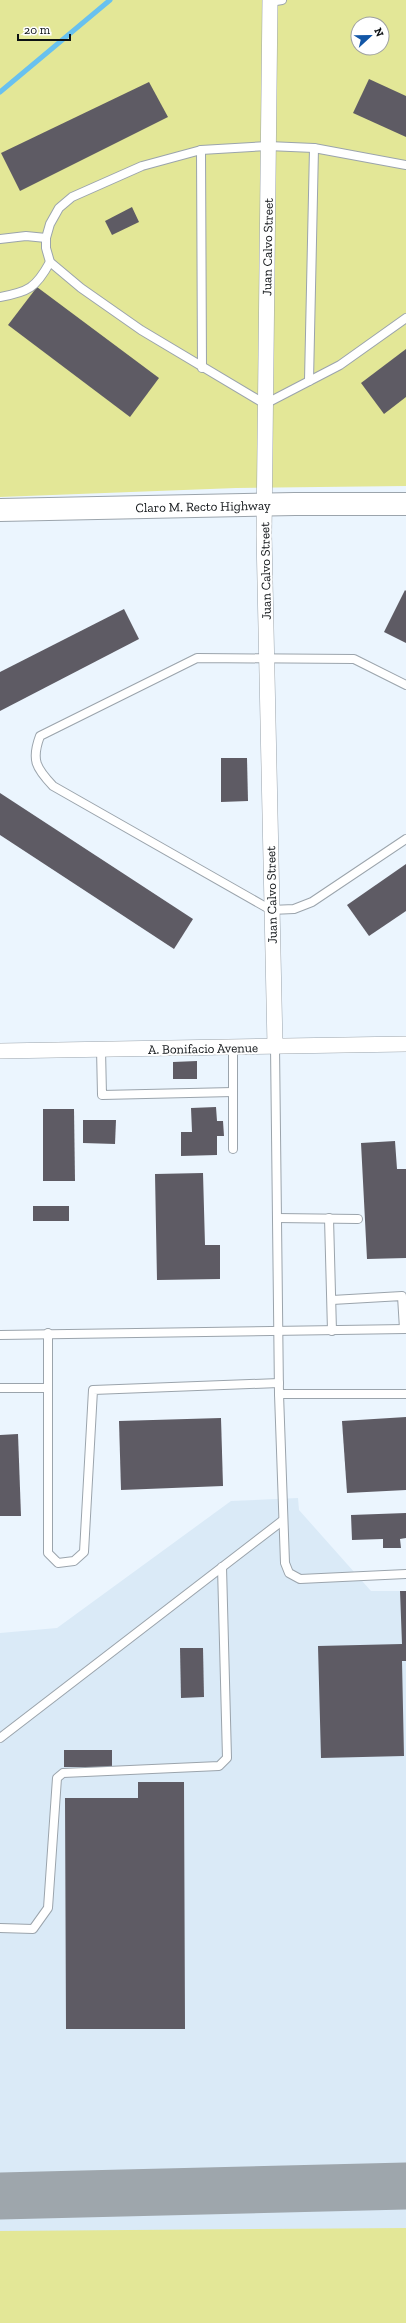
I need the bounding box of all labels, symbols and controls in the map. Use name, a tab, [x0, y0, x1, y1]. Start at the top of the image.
scale bar	[18, 16, 70, 42]
north arrow	[350, 16, 390, 56]
text: 20 m	[24, 23, 51, 37]
text: N	[371, 26, 387, 39]
street label: Juan Calvo Street	[259, 198, 276, 296]
street label: Claro M. Recto Highway	[135, 498, 271, 515]
street label: Juan Calvo Street	[257, 522, 274, 620]
street label: Juan Calvo Street	[263, 846, 280, 944]
street label: A. Bonifacio Avenue	[148, 1040, 258, 1057]

